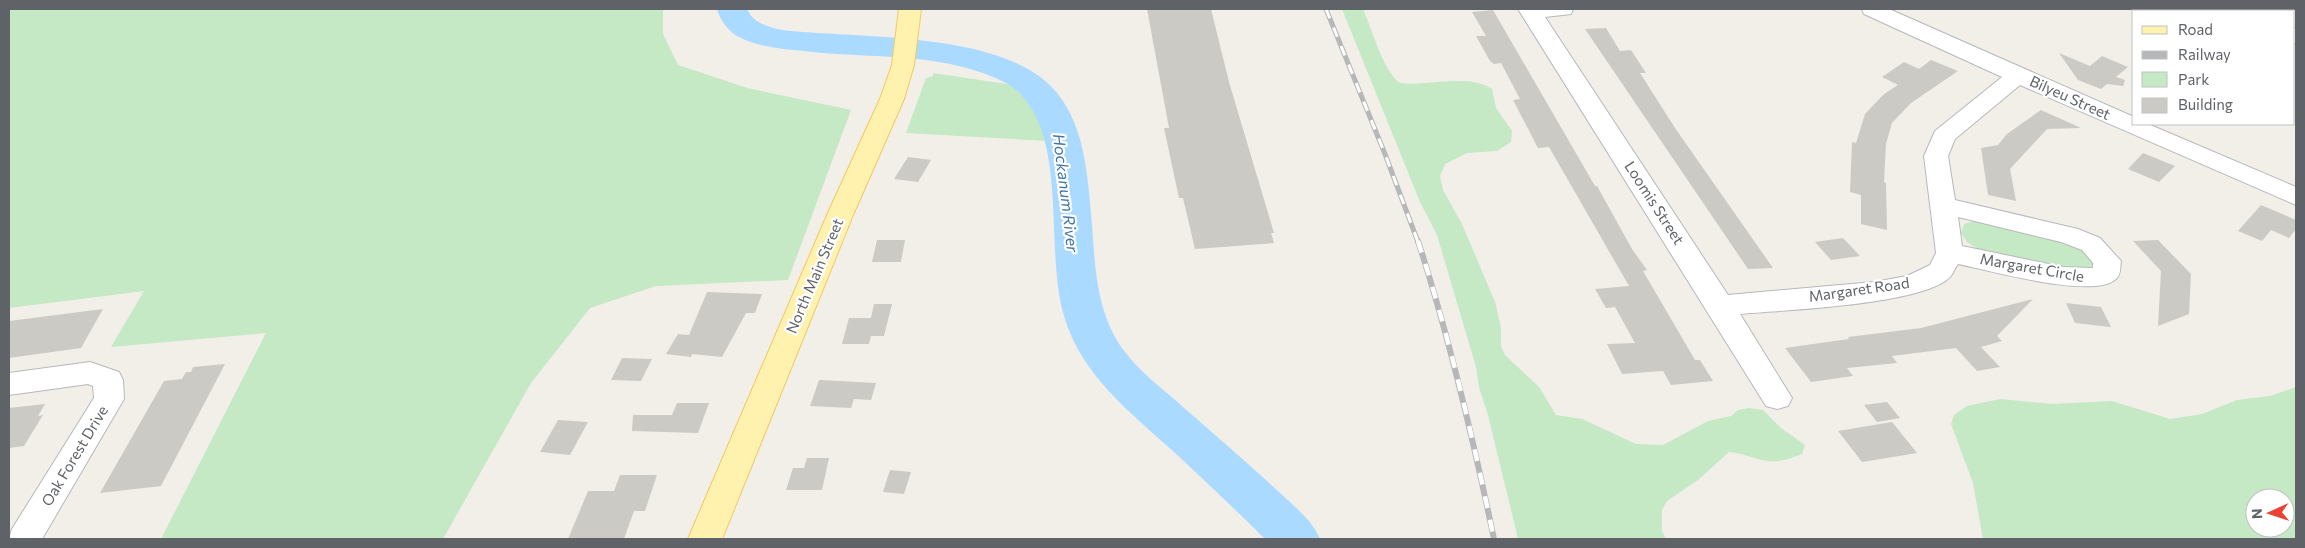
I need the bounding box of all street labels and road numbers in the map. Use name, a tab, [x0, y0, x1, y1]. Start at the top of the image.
street label: Bilyeu Street	[2027, 71, 2114, 123]
street label: Loomis Street	[1621, 157, 1688, 247]
street label: North Main Street	[782, 215, 847, 336]
street label: Margaret Circle	[1979, 249, 2086, 285]
street label: Margaret Road	[1807, 273, 1910, 305]
street label: Oak Forest Drive	[37, 402, 111, 509]

